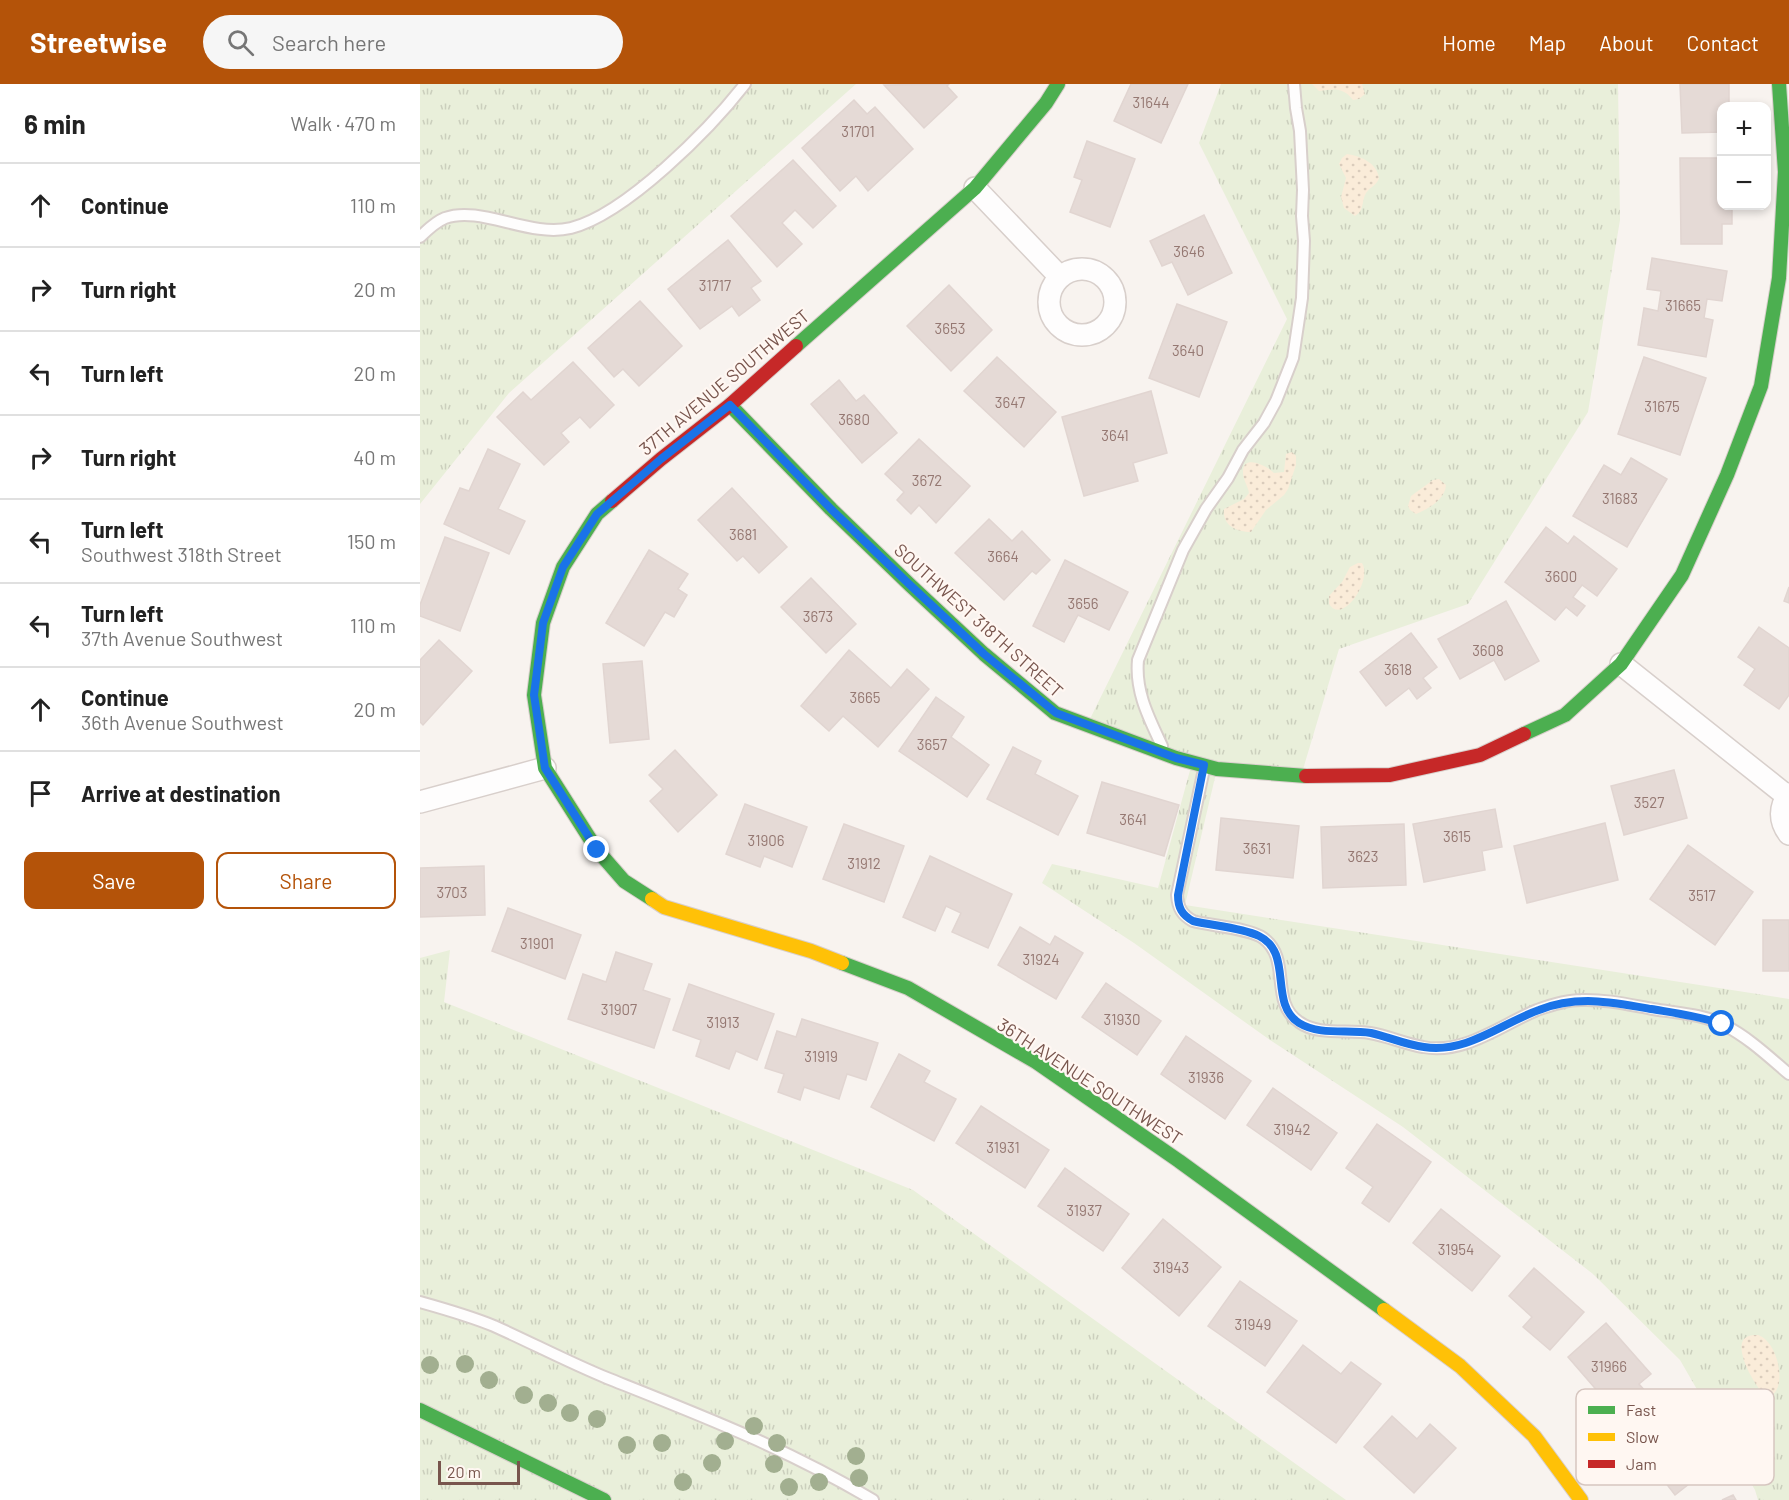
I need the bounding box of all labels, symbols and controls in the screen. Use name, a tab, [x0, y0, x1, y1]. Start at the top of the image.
search box	[203, 15, 623, 69]
text: Streetwise	[30, 25, 167, 59]
icon: search	[224, 26, 257, 59]
text: Search here	[272, 29, 386, 55]
text: Home	[1442, 30, 1496, 55]
text: Map	[1529, 30, 1566, 55]
text: About	[1599, 30, 1654, 55]
text: Contact	[1687, 30, 1759, 55]
house number: 31644	[1132, 93, 1170, 111]
map controls	[1717, 102, 1771, 210]
button: +	[1717, 102, 1771, 156]
text: 6 min	[24, 108, 86, 139]
text: Walk · 470 m	[291, 111, 396, 135]
house number: 31701	[841, 122, 875, 140]
button: −	[1717, 156, 1771, 210]
icon: ahead	[24, 189, 57, 222]
text: Continue	[81, 192, 169, 218]
text: 110 m	[350, 193, 396, 217]
house number: 3646	[1173, 242, 1205, 260]
icon: right	[24, 273, 57, 306]
text: Turn right	[81, 276, 176, 302]
house number: 31717	[699, 276, 731, 294]
text: 20 m	[353, 277, 396, 301]
house number: 31665	[1665, 296, 1701, 314]
street label: 37TH AVENUE SOUTHWEST	[634, 304, 814, 460]
house number: 3653	[935, 319, 965, 337]
house number: 3640	[1172, 341, 1204, 359]
icon: left	[24, 357, 57, 390]
text: Turn left	[81, 360, 164, 386]
text: 20 m	[353, 361, 396, 385]
house number: 3647	[995, 393, 1025, 411]
house number: 31675	[1644, 397, 1680, 415]
house number: 3680	[838, 410, 870, 428]
house number: 3641	[1101, 426, 1129, 444]
icon: right	[24, 441, 57, 474]
text: Turn right	[81, 444, 176, 470]
text: 40 m	[353, 445, 396, 469]
house number: 3672	[912, 471, 942, 489]
house number: 31683	[1602, 489, 1638, 507]
text: Turn left	[81, 516, 164, 542]
icon: left	[24, 525, 57, 558]
house number: 3681	[729, 525, 757, 543]
text: 150 m	[347, 529, 396, 553]
street label: SOUTHWEST 318TH STREET	[890, 538, 1068, 702]
text: Southwest 318th Street	[81, 542, 282, 566]
house number: 3664	[987, 547, 1019, 565]
house number: 3600	[1545, 567, 1577, 585]
house number: 3656	[1068, 594, 1098, 612]
text: Turn left	[81, 600, 164, 626]
house number: 3673	[803, 607, 833, 625]
icon: left	[24, 609, 57, 642]
text: 110 m	[350, 613, 396, 637]
text: 37th Avenue Southwest	[81, 626, 283, 650]
house number: 3608	[1472, 641, 1504, 659]
house number: 3618	[1384, 660, 1412, 678]
text: Continue	[81, 684, 169, 710]
house number: 3665	[850, 688, 880, 706]
icon: ahead	[24, 693, 57, 726]
text: 20 m	[353, 697, 396, 721]
text: 36th Avenue Southwest	[81, 710, 284, 734]
house number: 3657	[917, 735, 947, 753]
icon: arrive	[24, 777, 57, 810]
text: Arrive at destination	[81, 780, 280, 806]
house number: 3527	[1634, 793, 1664, 811]
house number: 3641	[1119, 810, 1147, 828]
house number: 3615	[1443, 827, 1471, 845]
house number: 31906	[748, 831, 784, 849]
route end	[583, 836, 609, 862]
house number: 3631	[1243, 839, 1271, 857]
house number: 3623	[1347, 847, 1379, 865]
button: Save	[24, 852, 204, 909]
button: Share	[216, 852, 396, 909]
house number: 31912	[847, 854, 881, 872]
house number: 3703	[436, 883, 468, 901]
house number: 3517	[1688, 886, 1716, 904]
house number: 31901	[520, 934, 554, 952]
house number: 31924	[1023, 950, 1060, 968]
house number: 31907	[601, 1000, 637, 1018]
house number: 31930	[1104, 1010, 1140, 1028]
route start	[1708, 1010, 1734, 1036]
house number: 31913	[706, 1013, 740, 1031]
street label: 36TH AVENUE SOUTHWEST	[993, 1013, 1187, 1149]
house number: 31919	[804, 1047, 838, 1065]
house number: 31936	[1188, 1068, 1224, 1086]
house number: 31942	[1274, 1120, 1311, 1138]
house number: 31931	[986, 1138, 1020, 1156]
house number: 31937	[1066, 1201, 1102, 1219]
house number: 31954	[1438, 1240, 1474, 1258]
house number: 31943	[1153, 1258, 1189, 1276]
house number: 31949	[1235, 1315, 1271, 1333]
house number: 31966	[1591, 1357, 1627, 1375]
legend	[1576, 1389, 1774, 1485]
text: Fast	[1626, 1400, 1656, 1419]
text: Slow	[1626, 1427, 1659, 1446]
text: Jam	[1626, 1454, 1657, 1473]
scale bar	[438, 1458, 520, 1486]
text: 20 m	[447, 1462, 481, 1481]

